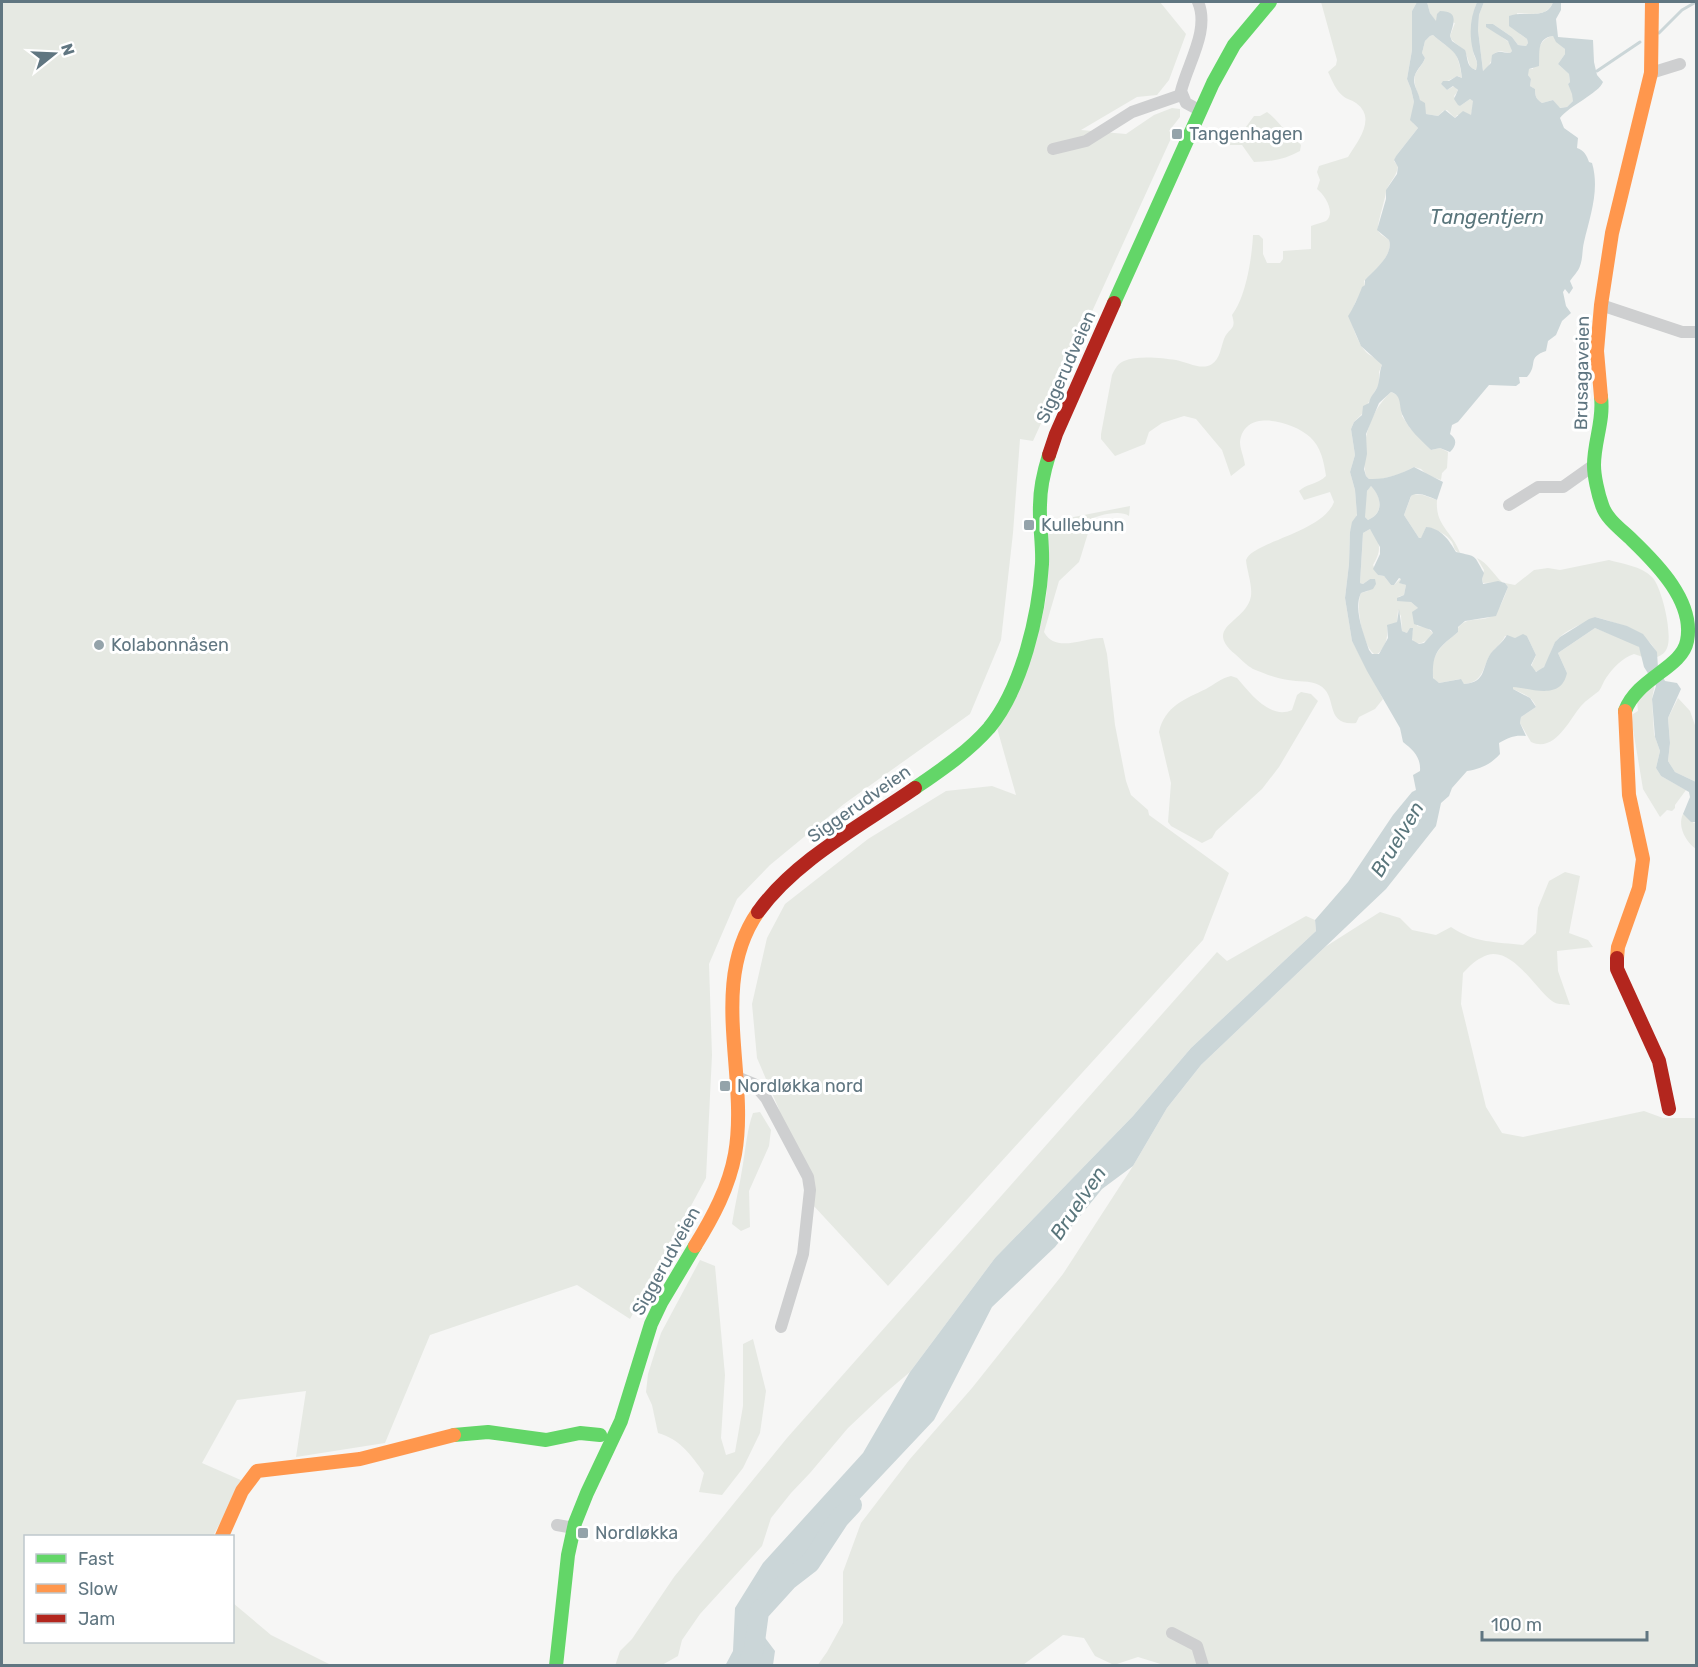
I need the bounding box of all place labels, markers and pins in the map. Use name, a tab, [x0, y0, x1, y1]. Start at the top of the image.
place label: Tangenhagen	[1189, 123, 1303, 145]
marker: Tangenhagen	[1170, 127, 1184, 141]
place label: Kullebunn	[1041, 514, 1124, 536]
marker: Kullebunn	[1022, 518, 1036, 532]
place label: Kolabonnåsen	[111, 634, 229, 656]
marker: Kolabonnåsen	[92, 638, 106, 652]
place label: Nordløkka nord	[737, 1075, 863, 1097]
marker: Nordløkka nord	[718, 1079, 732, 1093]
place label: Nordløkka	[595, 1522, 678, 1544]
marker: Nordløkka	[576, 1526, 590, 1540]

